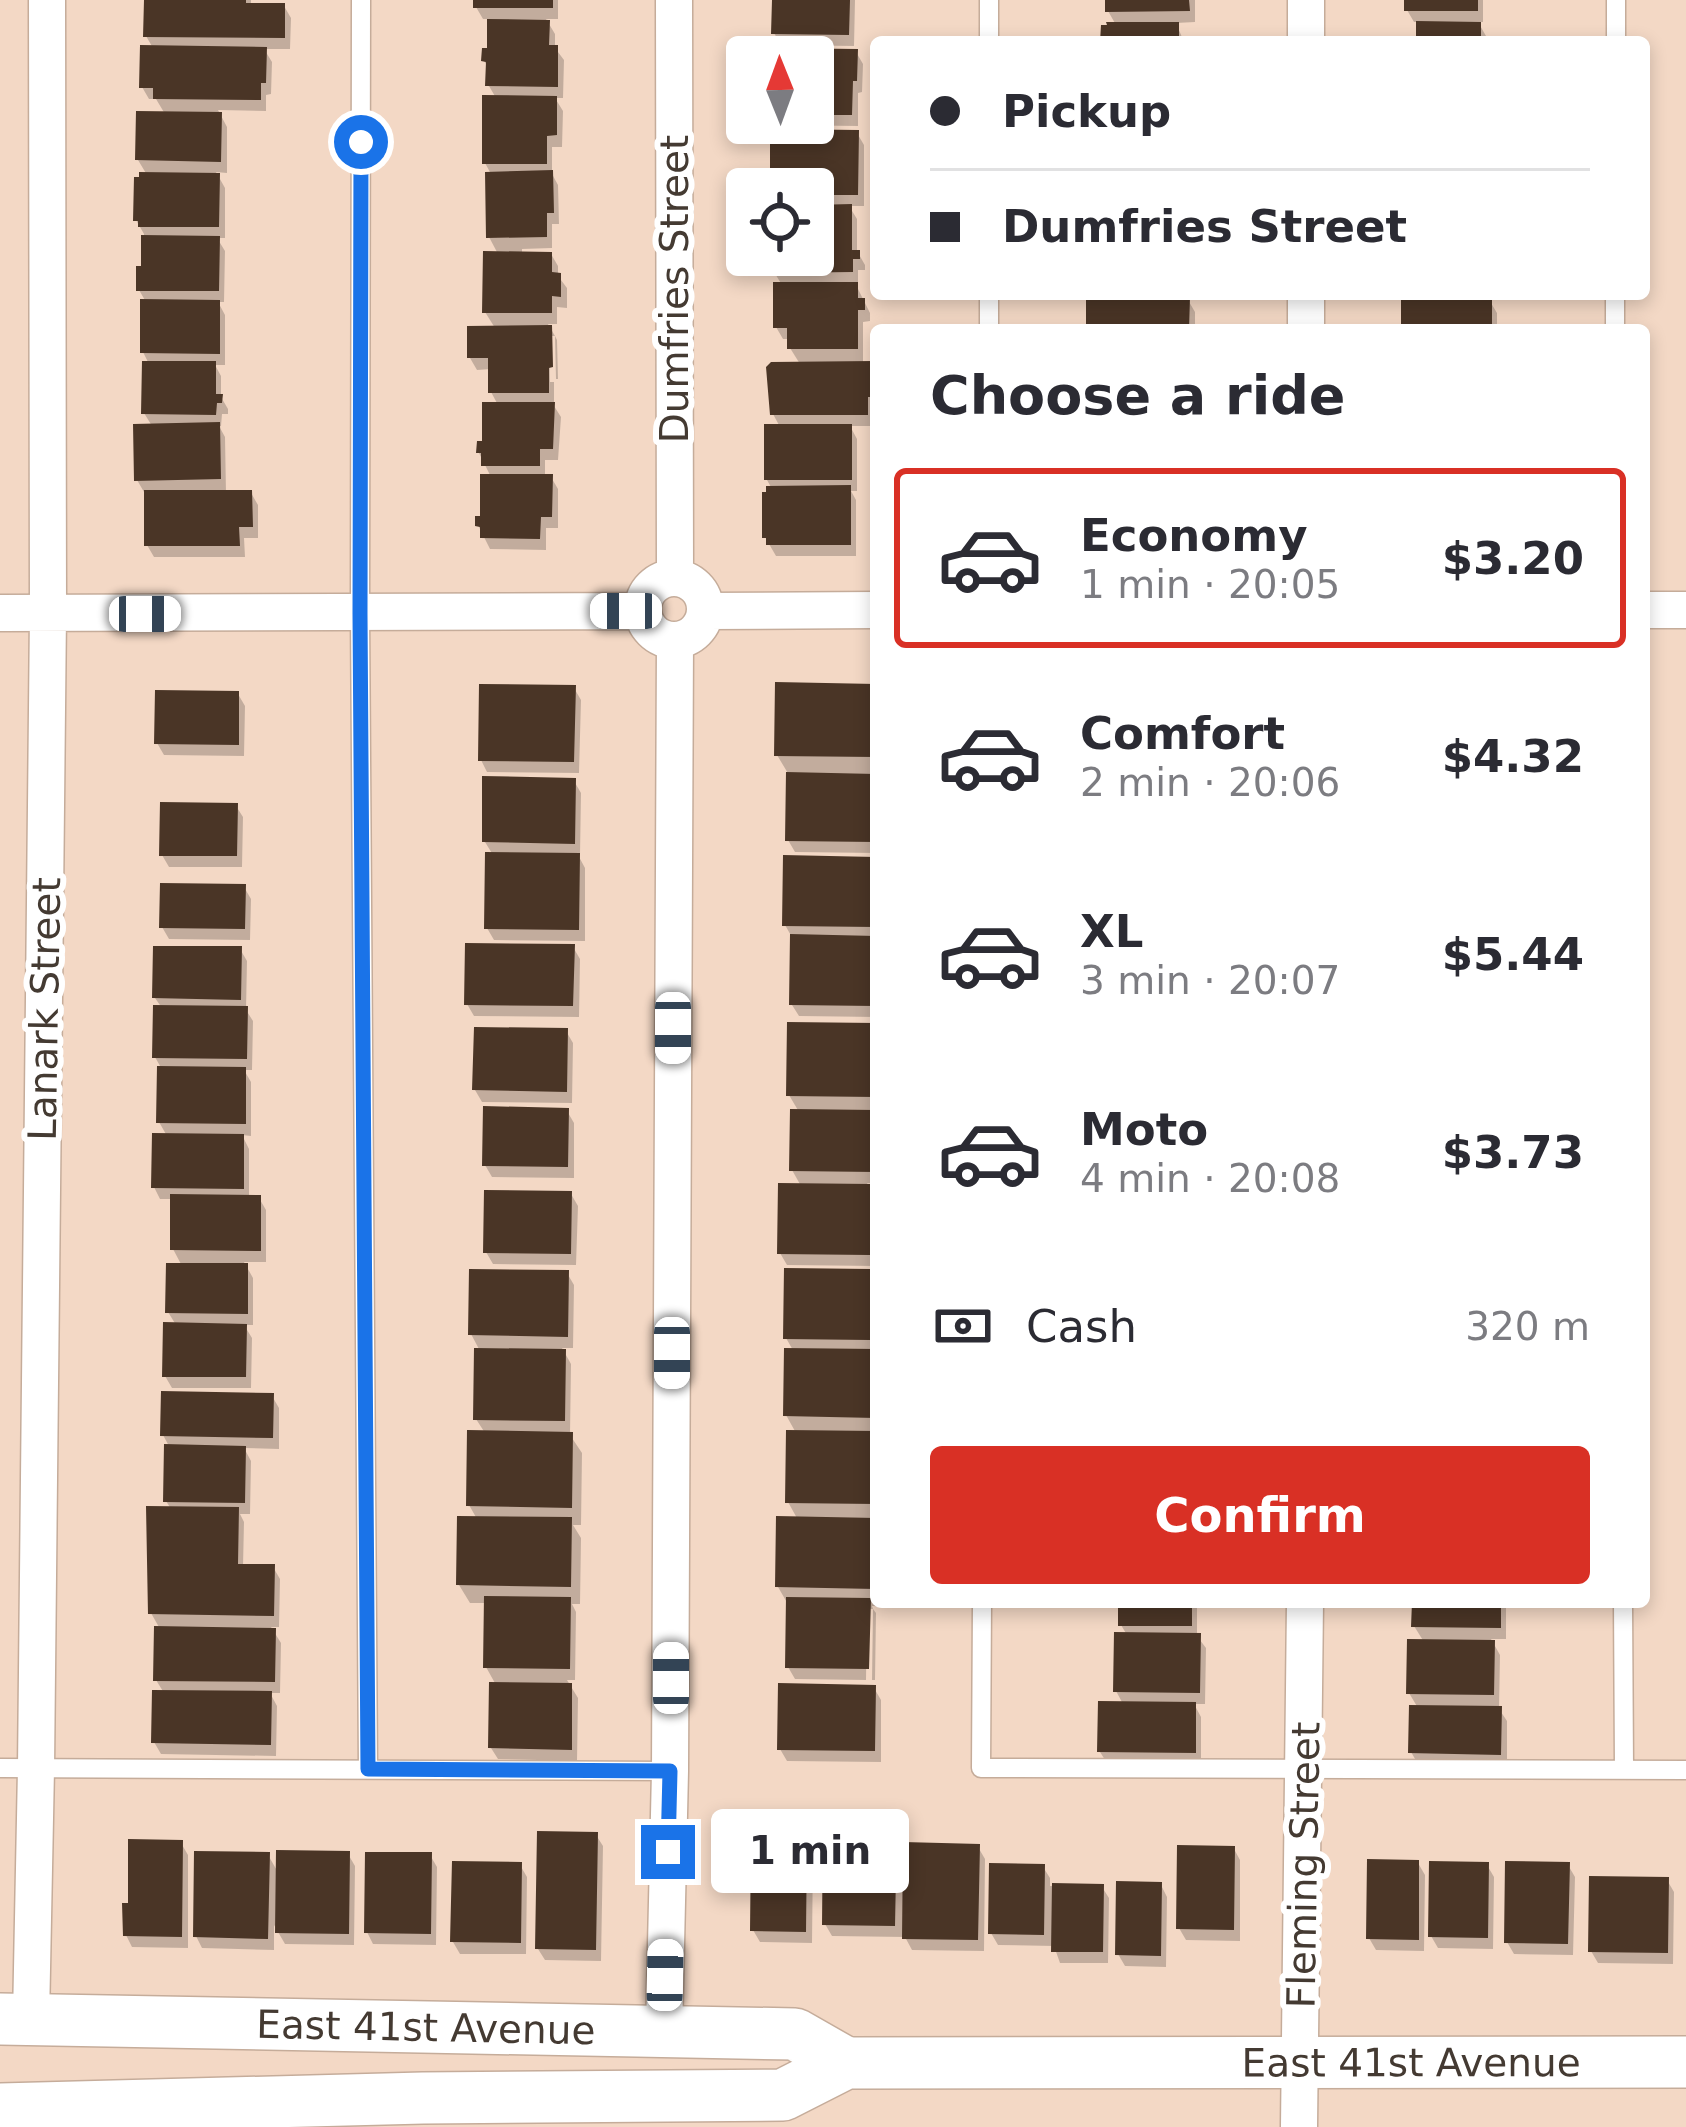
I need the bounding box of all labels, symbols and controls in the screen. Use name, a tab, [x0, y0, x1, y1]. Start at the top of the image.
north arrow	[726, 36, 834, 144]
map controls	[726, 36, 834, 276]
text: Pickup	[1002, 85, 1171, 138]
route start	[334, 115, 388, 169]
street label: Dumfries Street	[652, 135, 697, 443]
button: locate	[726, 168, 834, 276]
text: Dumfries Street	[1002, 200, 1407, 253]
text: Choose a ride	[930, 364, 1346, 427]
icon: car	[936, 504, 1044, 612]
text: Economy	[1080, 509, 1308, 562]
text: $3.20	[1442, 532, 1584, 585]
text: 1 min · 20:05	[1080, 562, 1340, 607]
car	[590, 593, 662, 629]
car	[109, 596, 181, 632]
icon: car	[936, 702, 1044, 810]
text: Comfort	[1080, 707, 1285, 760]
text: $4.32	[1442, 730, 1584, 783]
text: 2 min · 20:06	[1080, 760, 1340, 805]
street label: Lanark Street	[20, 877, 69, 1141]
icon: car	[936, 900, 1044, 1008]
text: XL	[1080, 905, 1143, 958]
text: $5.44	[1442, 928, 1584, 981]
text: 3 min · 20:07	[1080, 958, 1340, 1003]
car	[655, 992, 691, 1064]
icon: car	[936, 1098, 1044, 1206]
text: Moto	[1080, 1103, 1208, 1156]
text: $3.73	[1442, 1126, 1584, 1179]
text: 4 min · 20:08	[1080, 1156, 1340, 1201]
icon: cash	[930, 1293, 996, 1359]
text: Cash	[1026, 1300, 1137, 1353]
text: 320 m	[1465, 1304, 1590, 1349]
car	[654, 1317, 690, 1389]
button: Confirm	[930, 1446, 1590, 1584]
car	[653, 1642, 689, 1714]
street label: Fleming Street	[1279, 1721, 1328, 2009]
callout: 1 min	[710, 1810, 908, 1894]
route end	[641, 1825, 695, 1879]
text: 1 min	[749, 1828, 871, 1873]
car	[646, 1939, 684, 2011]
street label: East 41st Avenue	[256, 2002, 596, 2053]
street label: East 41st Avenue	[1242, 2040, 1581, 2086]

